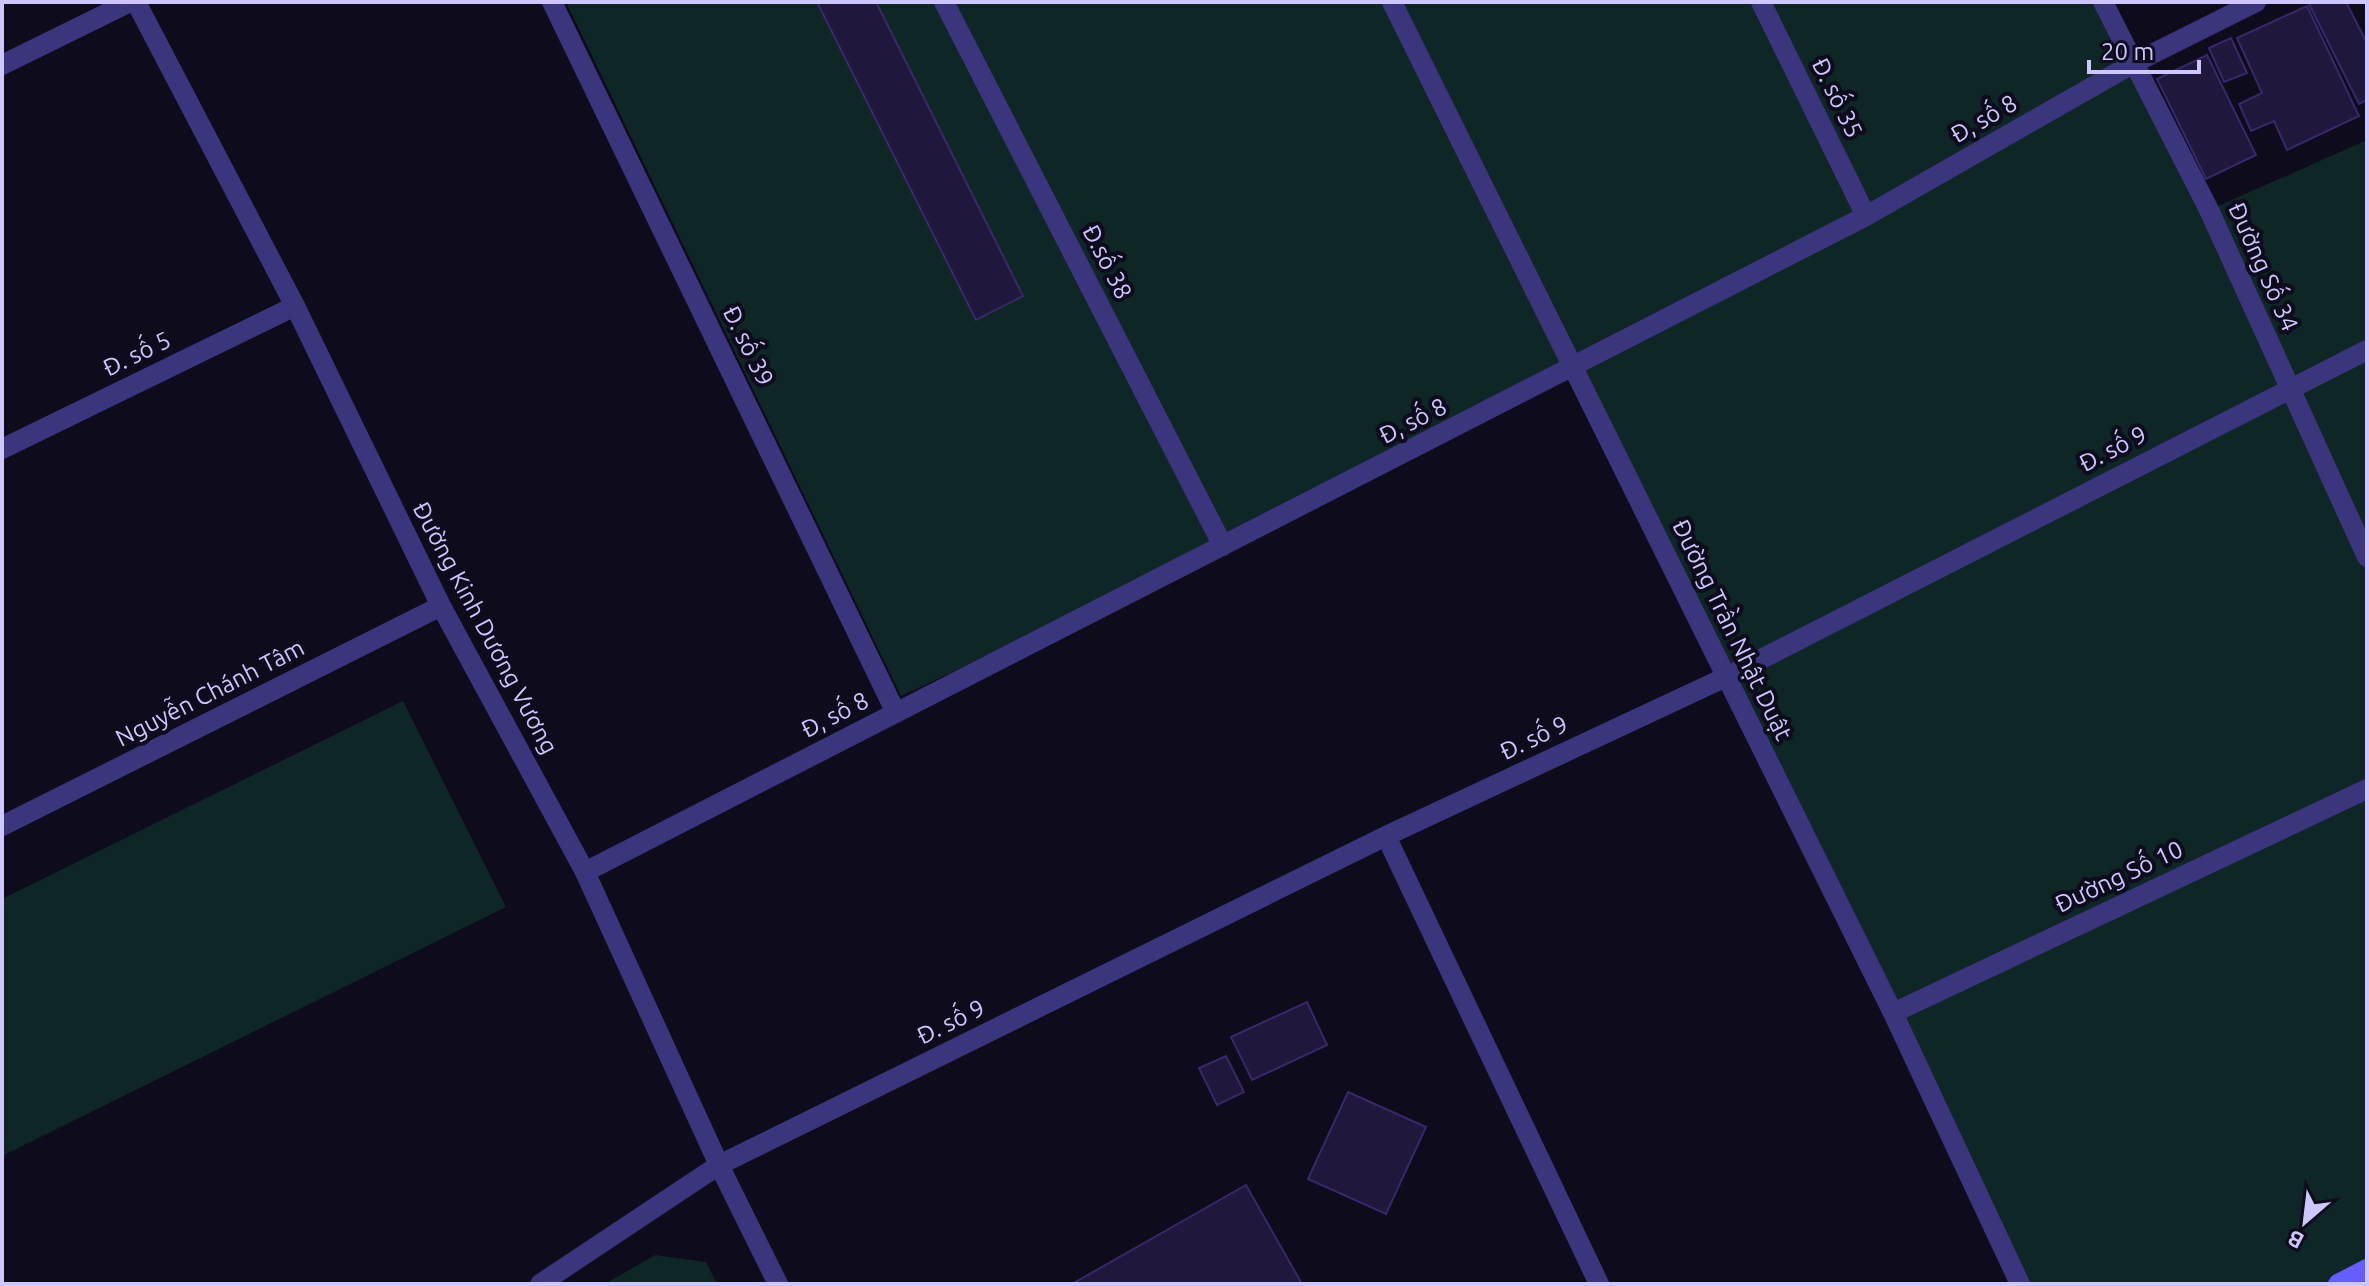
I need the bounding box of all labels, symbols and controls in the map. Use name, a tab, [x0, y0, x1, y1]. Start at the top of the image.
scale bar	[2089, 24, 2199, 74]
text: 20 m	[2101, 38, 2154, 65]
street label: Đ. số 35	[1807, 52, 1872, 142]
street label: Đ, số 8	[1944, 86, 2022, 148]
street label: Đường Số 34	[2223, 197, 2307, 335]
street label: Đ.số 38	[1077, 218, 1141, 303]
street label: Đ. số 39	[718, 300, 783, 390]
street label: Đ. số 5	[97, 322, 175, 381]
street label: Đ, số 8	[1373, 389, 1451, 449]
street label: Đ. số 9	[2073, 417, 2151, 477]
street label: Đường Kinh Dương Vương	[407, 497, 563, 758]
street label: Đường Trần Nhật Duật	[1667, 513, 1801, 745]
street label: Nguyễn Chánh Tâm	[110, 631, 308, 752]
street label: Đ, số 8	[795, 683, 873, 743]
street label: Đ. số 9	[1494, 707, 1572, 765]
street label: Đường Số 10	[2049, 832, 2187, 918]
street label: Đ. số 9	[911, 990, 989, 1049]
north arrow	[2265, 1182, 2345, 1262]
text: B	[2283, 1226, 2308, 1255]

